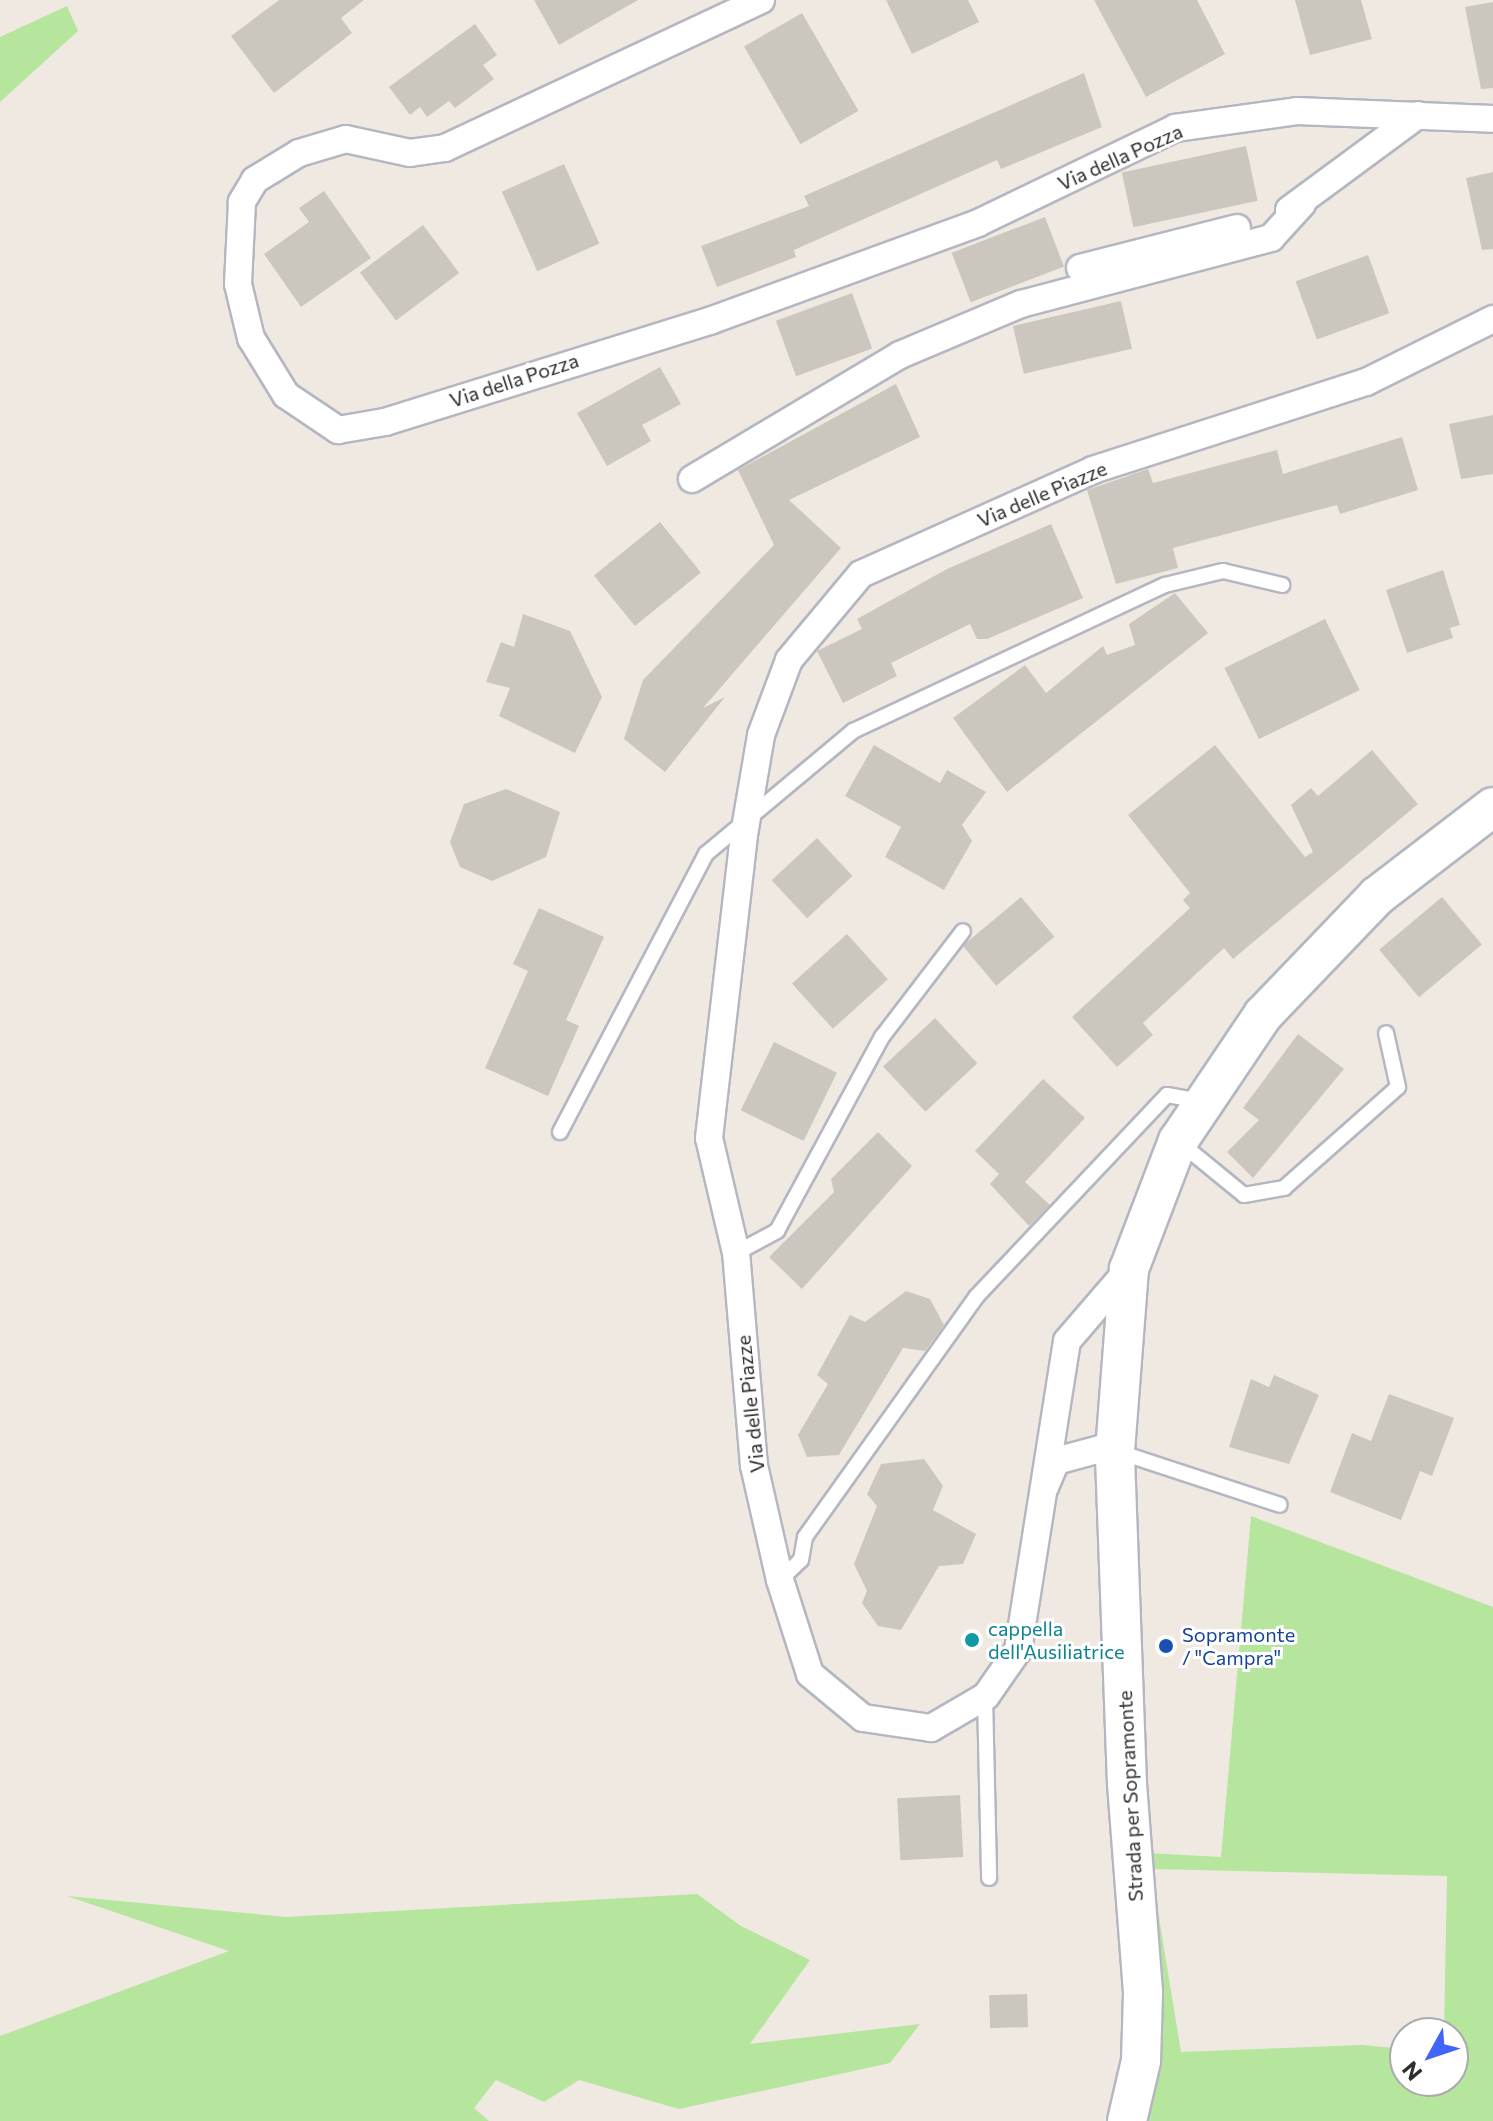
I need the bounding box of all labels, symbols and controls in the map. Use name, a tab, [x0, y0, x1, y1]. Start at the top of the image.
street label: Via della Pozza	[1054, 119, 1186, 195]
street label: Via della Pozza	[446, 348, 582, 412]
street label: Via delle Piazze	[974, 456, 1110, 532]
street label: Via delle Piazze	[731, 1334, 769, 1474]
place label: cappella dell'Ausiliatrice	[988, 1616, 1125, 1663]
place label: Sopramonte / "Campra"	[1182, 1622, 1295, 1669]
marker: cappella dell'Ausiliatrice	[963, 1631, 981, 1649]
marker: Sopramonte / "Campra"	[1157, 1637, 1175, 1655]
street label: Strada per Sopramonte	[1112, 1690, 1148, 1902]
north arrow	[1389, 2017, 1469, 2097]
text: N	[1396, 2056, 1427, 2086]

